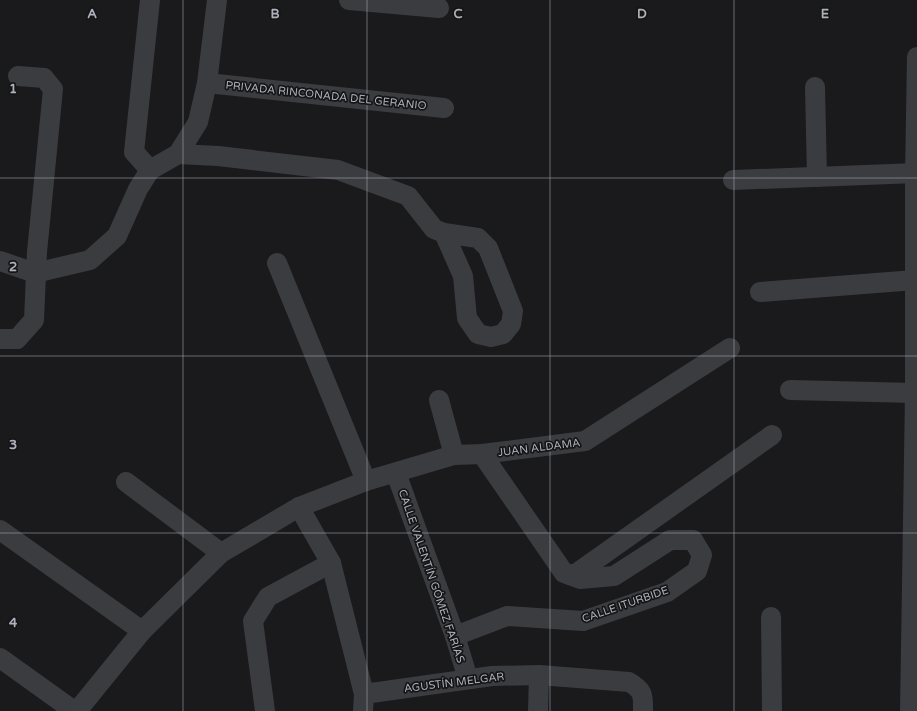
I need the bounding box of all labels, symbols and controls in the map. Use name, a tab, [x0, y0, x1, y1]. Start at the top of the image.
text: A	[87, 6, 97, 22]
text: B	[270, 6, 280, 22]
text: C	[453, 6, 463, 22]
text: D	[637, 6, 647, 22]
text: E	[821, 6, 829, 22]
street label: PRIVADA RINCONADA DEL GERANIO	[225, 78, 427, 113]
text: 1	[9, 81, 17, 97]
text: 2	[9, 259, 17, 275]
street label: JUAN ALDAMA	[497, 436, 581, 459]
text: 3	[9, 437, 17, 453]
street label: CALLE VALENTÍN GÓMEZ FARÍAS	[396, 487, 468, 665]
street label: CALLE ITURBIDE	[580, 584, 670, 625]
text: 4	[9, 615, 18, 631]
street label: AGUSTÍN MELGAR	[403, 669, 505, 695]

